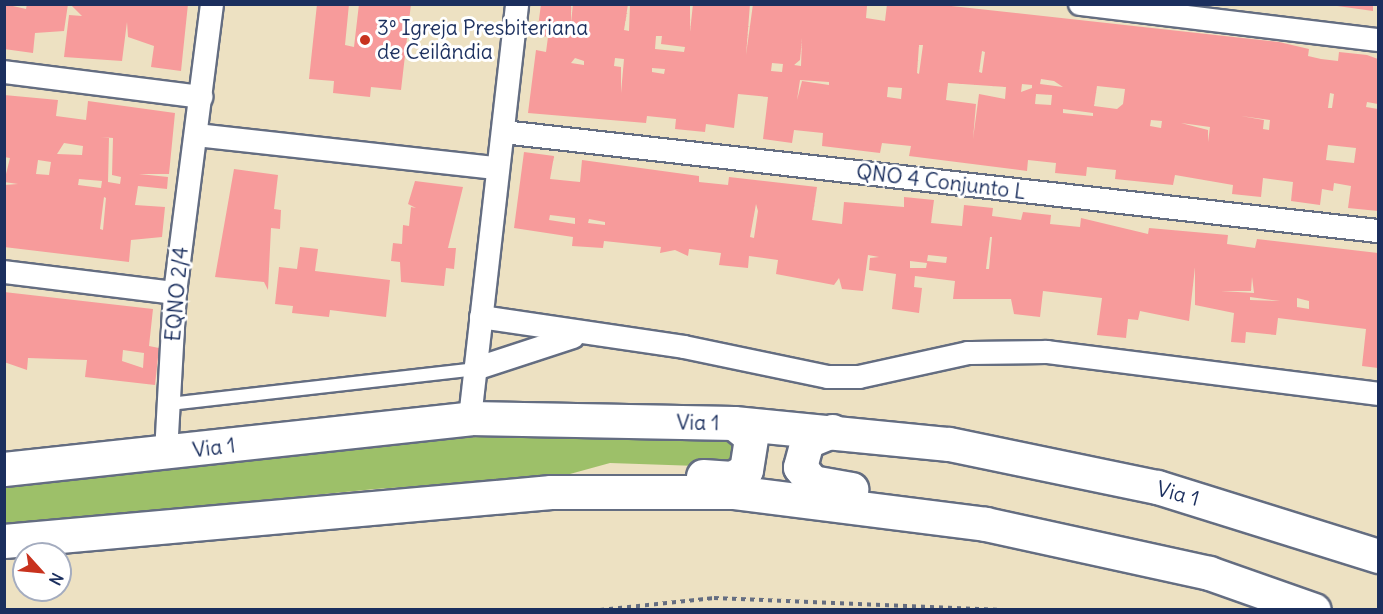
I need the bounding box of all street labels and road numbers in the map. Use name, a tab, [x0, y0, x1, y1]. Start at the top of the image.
street label: QNO 4 Conjunto L	[855, 159, 1027, 205]
street label: EQNO 2/4	[160, 246, 194, 342]
street label: Via 1	[676, 410, 720, 436]
street label: Via 1	[191, 433, 237, 463]
street label: Via 1	[1154, 476, 1202, 512]

